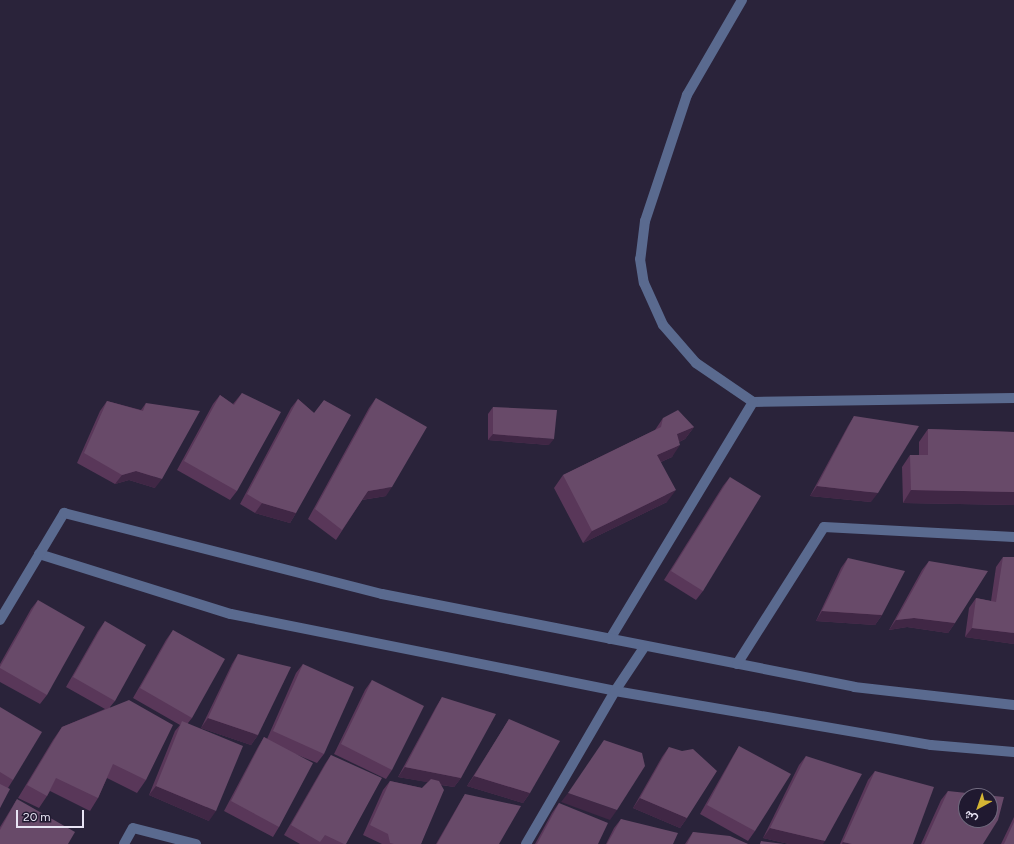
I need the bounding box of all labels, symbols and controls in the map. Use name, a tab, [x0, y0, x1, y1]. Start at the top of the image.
north arrow	[958, 788, 998, 828]
scale bar	[18, 802, 86, 828]
text: ش	[961, 808, 980, 826]
text: 20 m	[23, 810, 51, 824]

